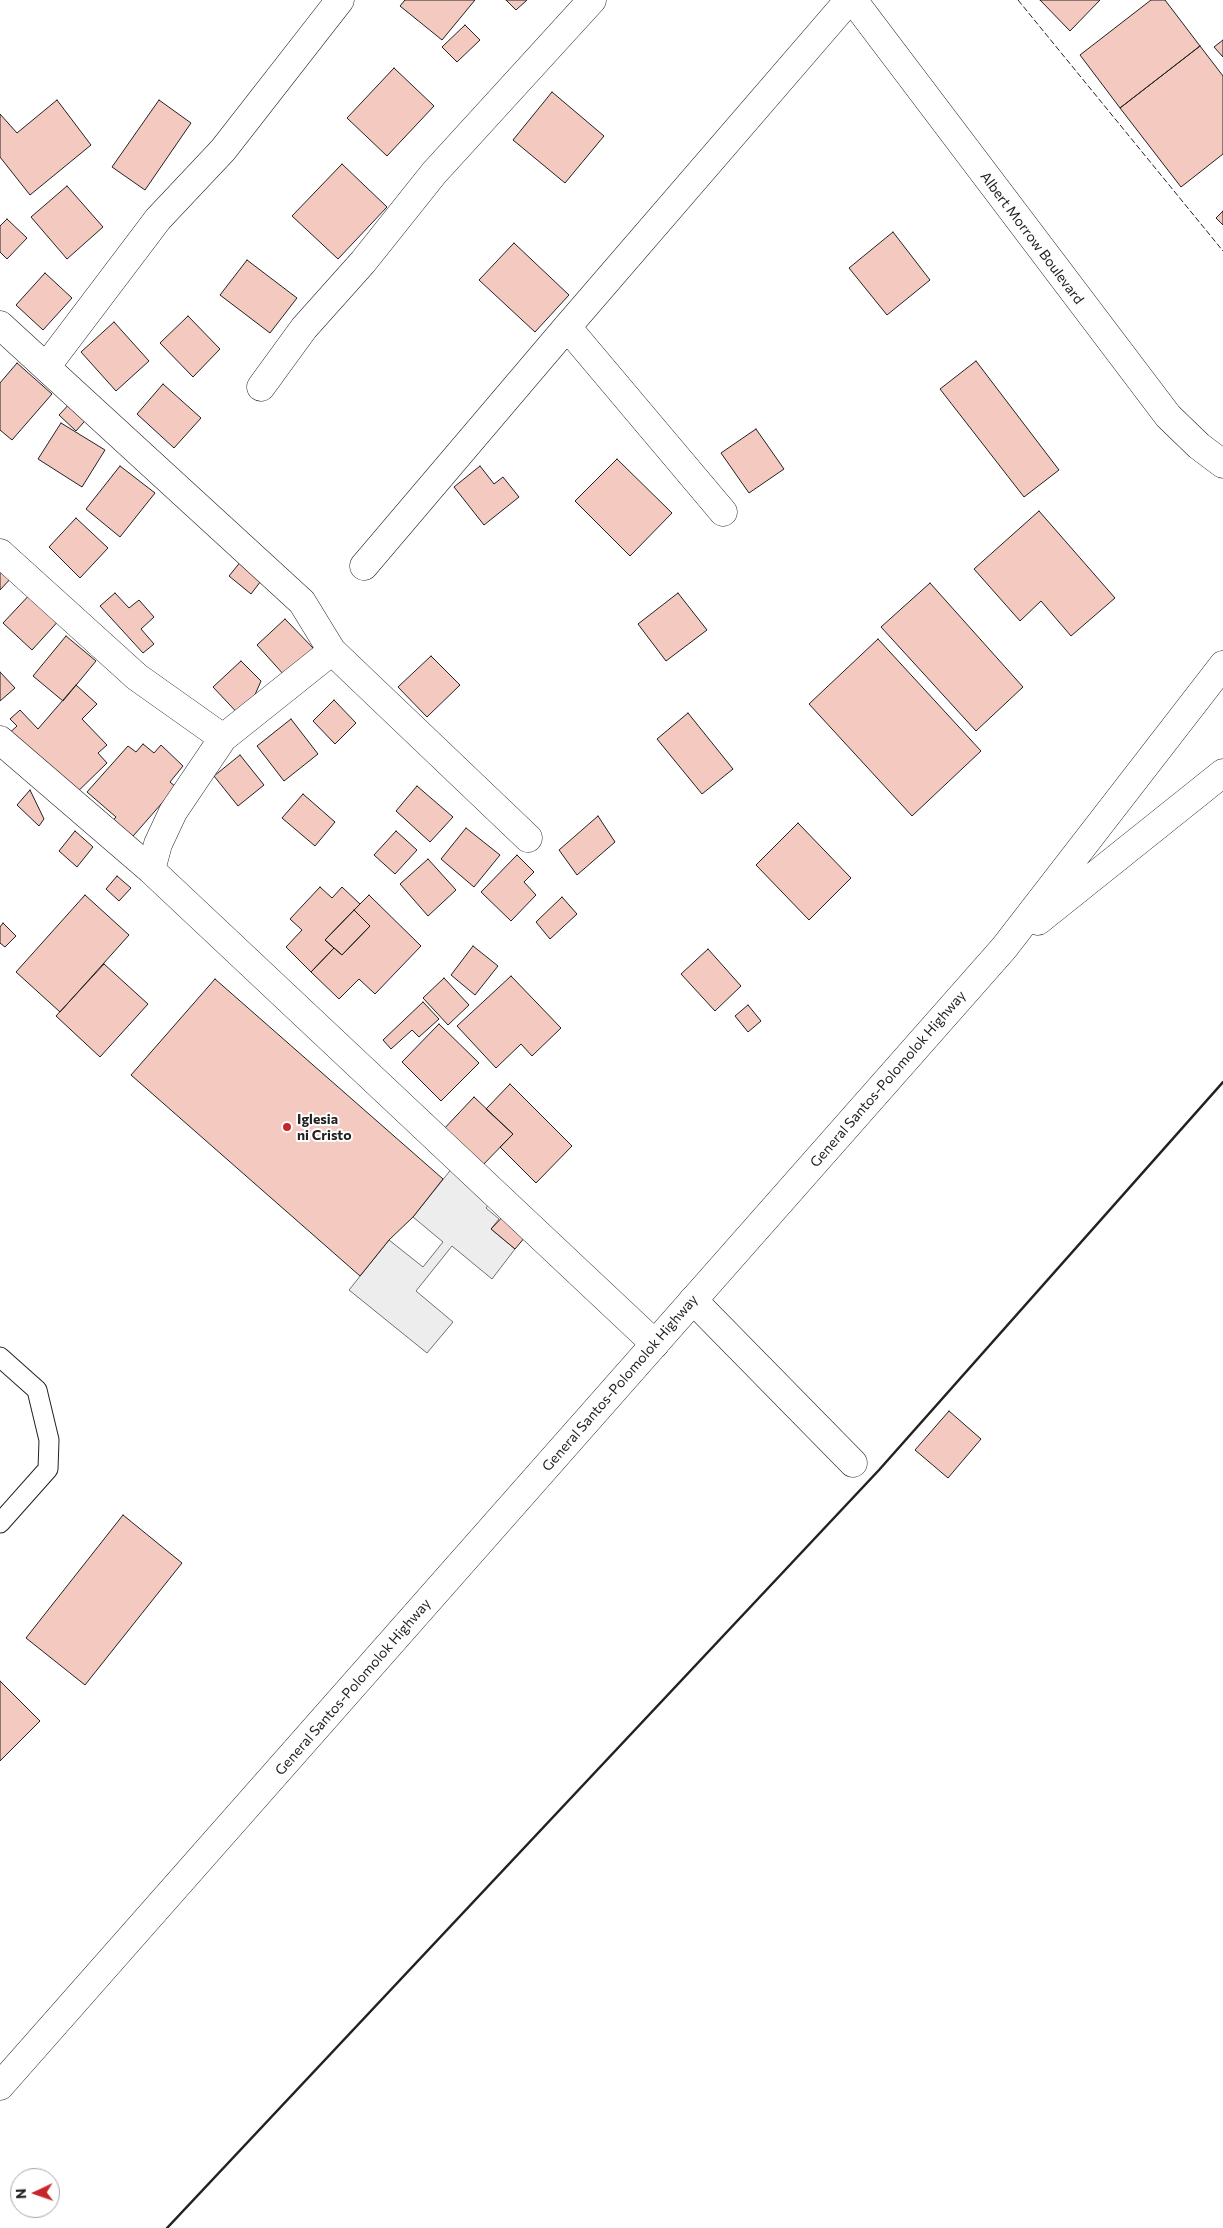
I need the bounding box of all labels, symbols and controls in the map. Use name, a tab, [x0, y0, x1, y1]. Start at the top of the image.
street label: Albert Morrow Boulevard	[977, 169, 1087, 307]
street label: General Santos-Polomolok Highway	[807, 987, 969, 1171]
place label: Iglesia ni Cristo	[297, 1111, 352, 1144]
marker: Iglesia ni Cristo	[281, 1121, 293, 1133]
street label: General Santos-Polomolok Highway	[539, 1291, 701, 1475]
street label: General Santos-Polomolok Highway	[272, 1595, 434, 1779]
north arrow	[10, 2168, 60, 2218]
text: N	[12, 2188, 29, 2199]

